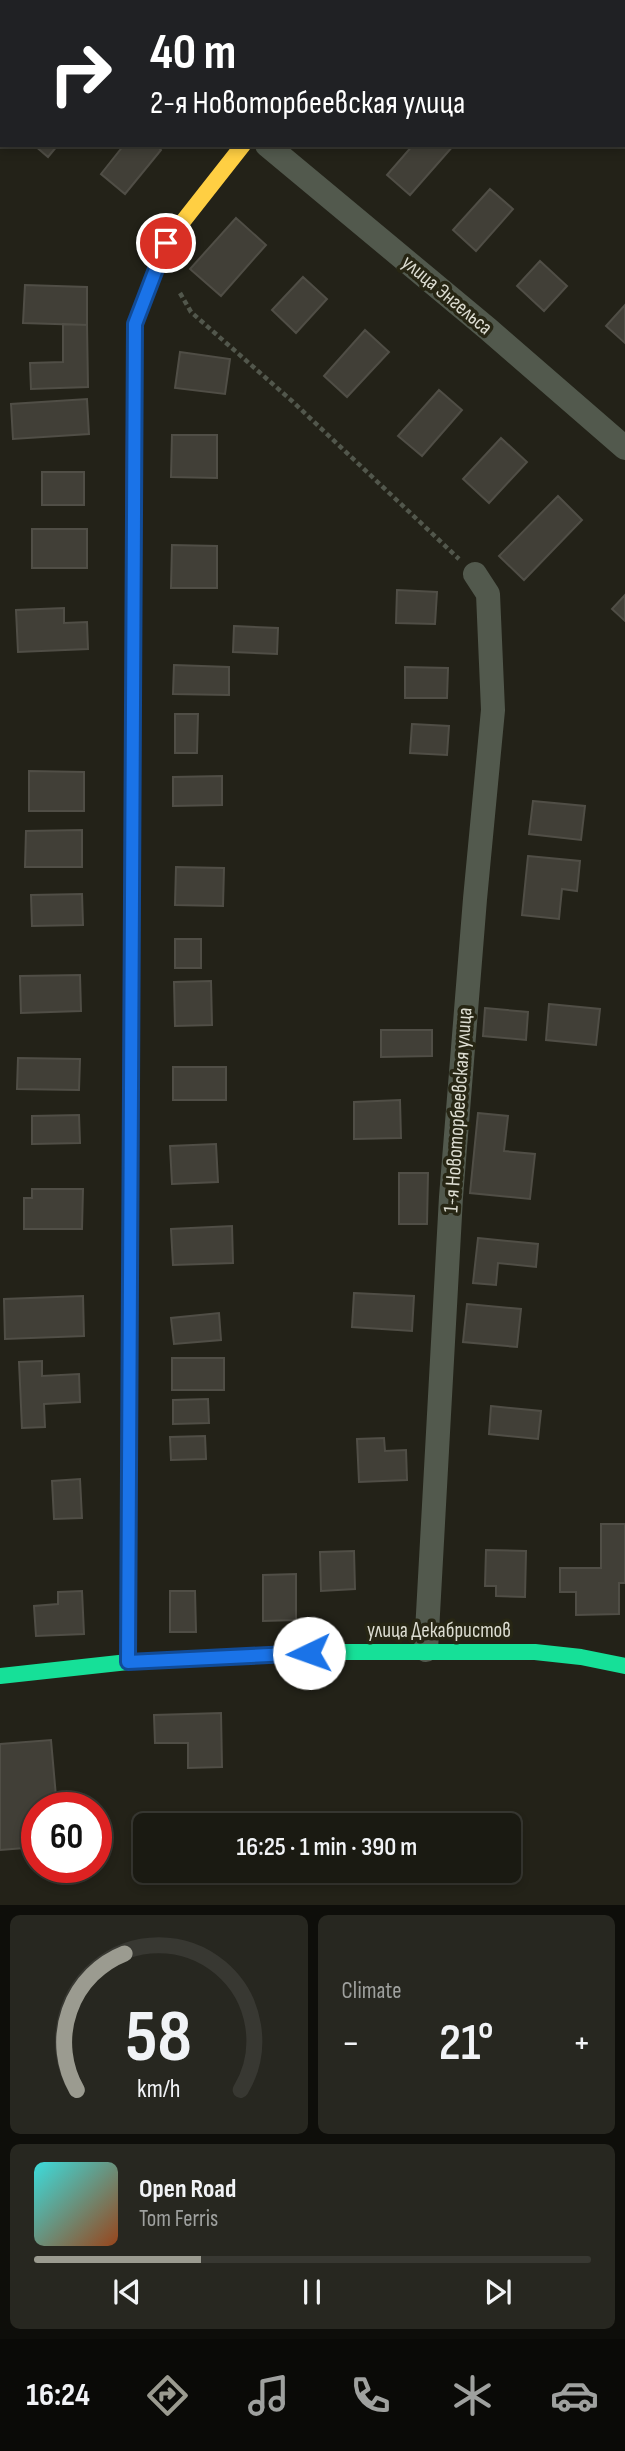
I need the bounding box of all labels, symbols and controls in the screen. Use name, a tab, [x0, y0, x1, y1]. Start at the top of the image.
text: 40 m	[150, 24, 236, 83]
icon: right	[35, 28, 126, 119]
text: 2-я Новоторбеевская улица	[150, 84, 465, 123]
pin	[136, 213, 196, 273]
icon: arrive	[147, 224, 185, 262]
street label: улица Энгельса	[397, 250, 497, 340]
street label: 1-я Новоторбеевская улица	[438, 1007, 478, 1213]
position arrow	[272, 1616, 346, 1690]
street label: улица Декабристов	[367, 1618, 511, 1643]
speed limit sign: 60	[21, 1792, 112, 1883]
text: 16:25 · 1 min · 390 m	[237, 1832, 417, 1863]
text: Climate	[342, 1977, 401, 2005]
text: 58	[126, 1995, 192, 2083]
text: 21°	[439, 2012, 494, 2075]
text: −	[342, 2021, 360, 2066]
text: +	[572, 2021, 591, 2066]
text: km/h	[137, 2074, 180, 2105]
text: Open Road	[139, 2174, 236, 2205]
text: Tom Ferris	[139, 2205, 218, 2233]
icon: previous	[108, 2273, 146, 2311]
icon: pause	[293, 2273, 331, 2311]
icon: next	[479, 2273, 517, 2311]
icon: directions	[143, 2371, 192, 2420]
icon: music	[244, 2371, 293, 2420]
icon: phone	[346, 2371, 395, 2420]
icon: climate	[448, 2371, 497, 2420]
icon: car	[550, 2371, 599, 2420]
text: 16:24	[26, 2376, 90, 2415]

